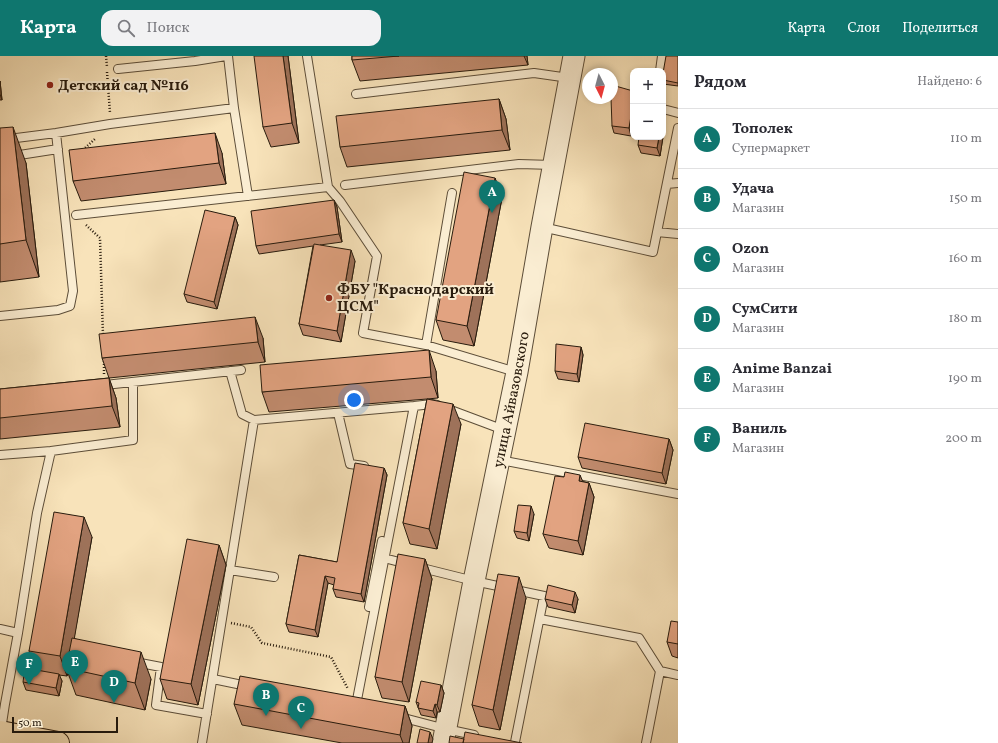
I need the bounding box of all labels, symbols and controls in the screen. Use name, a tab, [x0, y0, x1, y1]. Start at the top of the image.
search box	[101, 10, 381, 46]
text: Карта	[20, 15, 77, 41]
icon: search	[115, 17, 137, 39]
text: Поиск	[147, 18, 190, 39]
text: Карта	[787, 19, 825, 38]
text: Слои	[847, 19, 880, 38]
text: Поделиться	[902, 19, 978, 38]
north arrow	[582, 68, 618, 104]
map controls	[630, 68, 666, 140]
button: +	[630, 68, 666, 104]
text: Рядом	[694, 71, 747, 94]
text: Найдено: 6	[917, 73, 982, 91]
place label: Детский сад №116	[58, 76, 189, 97]
marker: Детский сад №116	[45, 80, 55, 90]
button: −	[630, 104, 666, 140]
text: Тополек	[732, 119, 793, 140]
text: A	[702, 130, 712, 148]
text: 110 m	[950, 130, 982, 148]
text: Супермаркет	[732, 140, 810, 158]
text: Удача	[732, 179, 774, 200]
pin: A	[479, 180, 505, 213]
text: B	[703, 190, 711, 208]
text: 150 m	[949, 190, 982, 208]
text: Магазин	[732, 200, 784, 218]
text: Ozon	[732, 239, 769, 260]
text: C	[703, 250, 711, 268]
text: 160 m	[948, 250, 982, 268]
text: Магазин	[732, 260, 784, 278]
place label: ФБУ "Краснодарский ЦСМ"	[337, 280, 494, 318]
marker: ФБУ "Краснодарский ЦСМ"	[324, 293, 334, 303]
text: СумСити	[732, 299, 798, 320]
text: D	[702, 310, 712, 328]
text: 180 m	[948, 310, 982, 328]
text: Магазин	[732, 320, 784, 338]
street label: улица Айвазовского	[489, 330, 536, 470]
text: Anime Banzai	[732, 359, 832, 380]
text: E	[703, 370, 711, 388]
text: 190 m	[948, 370, 982, 388]
text: Магазин	[732, 380, 784, 398]
your location	[344, 390, 364, 410]
text: Ваниль	[732, 419, 787, 440]
text: F	[703, 430, 711, 448]
text: 200 m	[945, 430, 982, 448]
text: Магазин	[732, 440, 784, 458]
pin: E	[62, 650, 88, 683]
pin: F	[16, 652, 42, 685]
pin: D	[101, 670, 127, 703]
pin: B	[253, 683, 279, 716]
pin: C	[288, 696, 314, 729]
scale bar	[12, 715, 118, 734]
text: 50 m	[18, 716, 42, 731]

